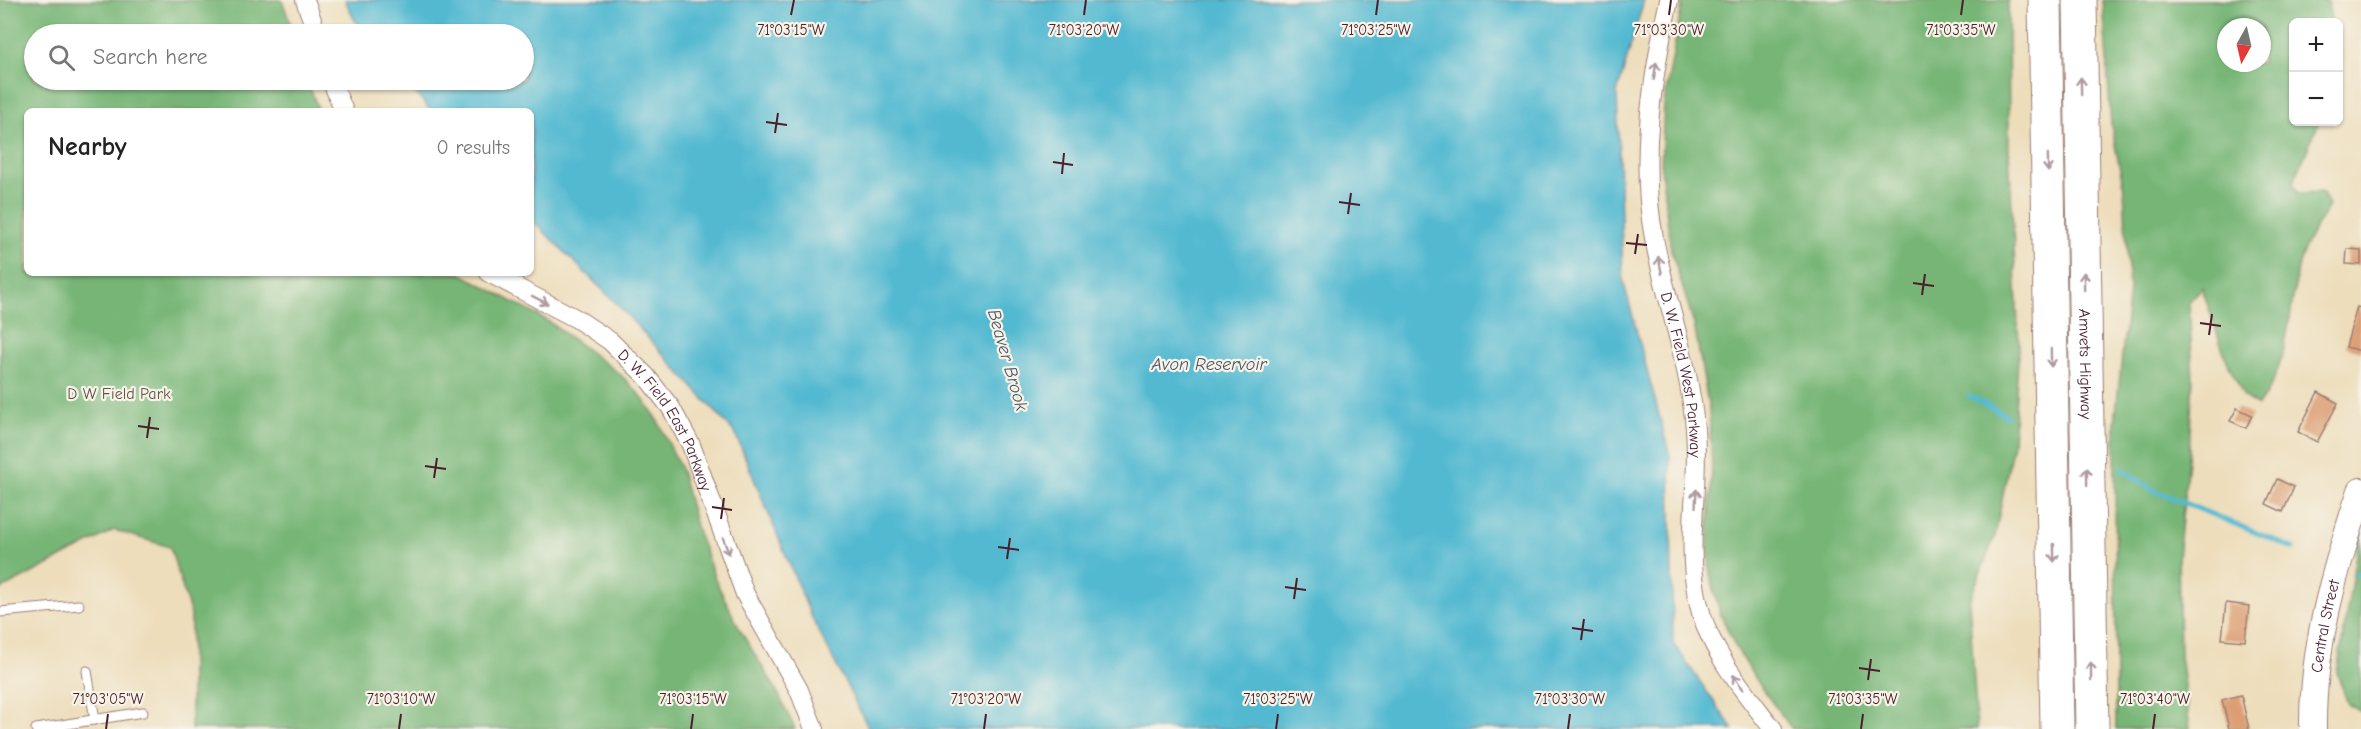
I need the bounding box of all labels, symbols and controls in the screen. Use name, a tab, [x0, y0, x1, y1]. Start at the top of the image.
north arrow	[2217, 18, 2271, 72]
map controls	[2289, 18, 2343, 126]
button: +	[2289, 18, 2343, 72]
text: 71°03'15"W	[757, 21, 825, 39]
text: 71°03'20"W	[1049, 21, 1119, 39]
text: 71°03'25"W	[1341, 21, 1411, 39]
text: 71°03'30"W	[1634, 21, 1704, 39]
text: 71°03'35"W	[1926, 21, 1996, 39]
search box	[24, 24, 534, 90]
icon: search	[45, 41, 78, 74]
text: Search here	[93, 44, 208, 70]
one-way arrow	[1649, 62, 1660, 81]
button: −	[2289, 72, 2343, 126]
one-way arrow	[2075, 76, 2087, 96]
text: Nearby	[48, 132, 127, 162]
text: 0 results	[437, 136, 510, 159]
one-way arrow	[2042, 153, 2054, 173]
one-way arrow	[1653, 256, 1665, 275]
one-way arrow	[2078, 271, 2090, 291]
street label: D. W. Field West Parkway	[1657, 290, 1704, 459]
one-way arrow	[531, 295, 549, 306]
water label: Beaver Brook	[983, 307, 1032, 414]
street label: Amvets Highway	[2075, 309, 2095, 420]
street label: D. W. Field East Parkway	[614, 346, 715, 494]
one-way arrow	[2045, 348, 2057, 368]
water label: Avon Reservoir	[1150, 354, 1267, 375]
park label: D W Field Park	[67, 385, 171, 403]
one-way arrow	[2082, 466, 2093, 486]
one-way arrow	[1691, 488, 1702, 508]
one-way arrow	[722, 536, 733, 555]
one-way arrow	[2048, 543, 2060, 563]
street label: Central Street	[2308, 577, 2344, 674]
one-way arrow	[2085, 661, 2097, 681]
one-way arrow	[1732, 675, 1744, 691]
text: 71°03'05"W	[73, 690, 143, 708]
text: 71°03'10"W	[367, 690, 435, 708]
text: 71°03'15"W	[659, 690, 727, 708]
text: 71°03'20"W	[951, 690, 1021, 708]
text: 71°03'25"W	[1243, 690, 1313, 708]
text: 71°03'30"W	[1535, 690, 1605, 708]
text: 71°03'35"W	[1828, 690, 1898, 708]
text: 71°03'40"W	[2120, 690, 2190, 708]

